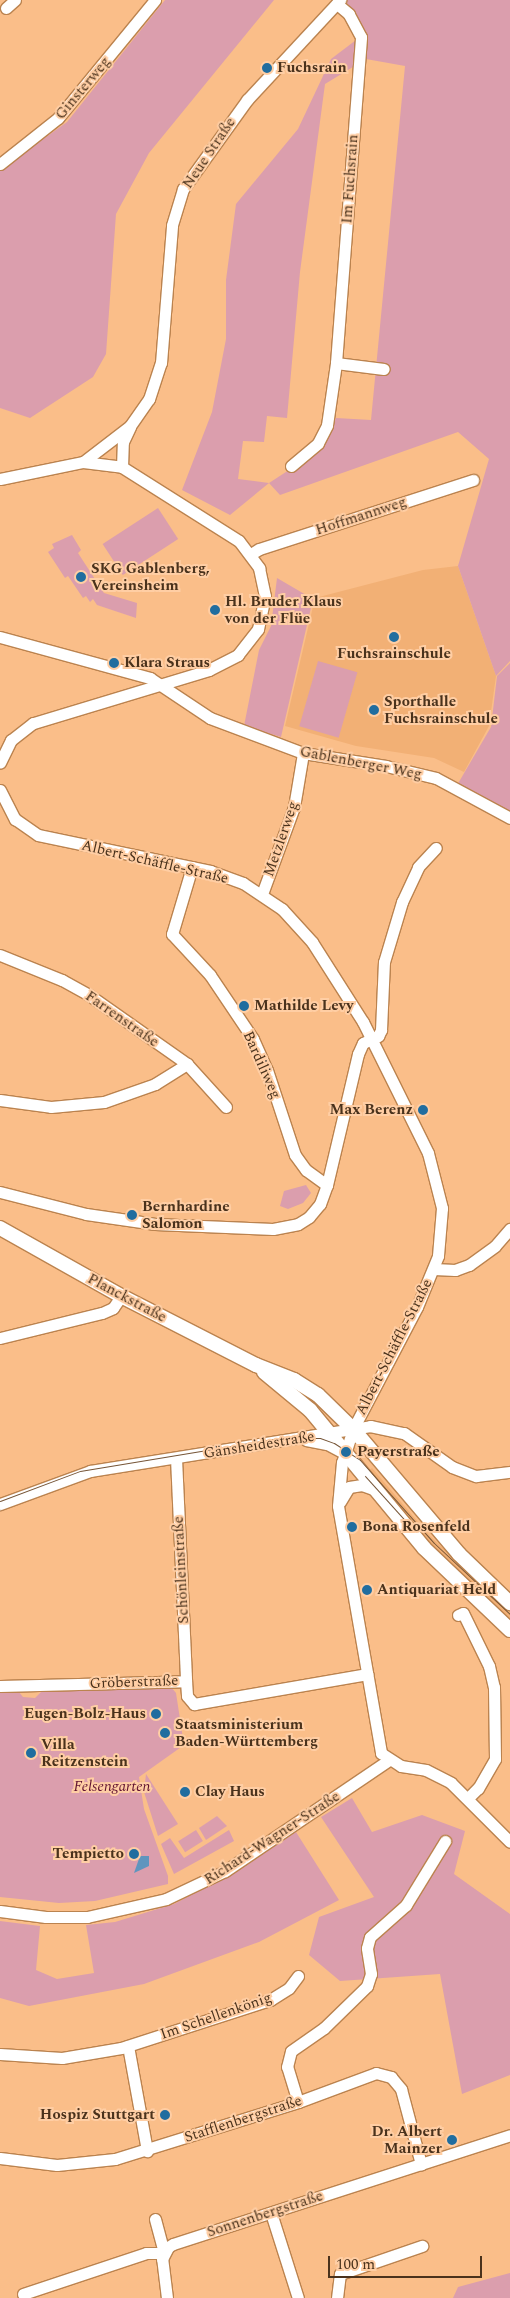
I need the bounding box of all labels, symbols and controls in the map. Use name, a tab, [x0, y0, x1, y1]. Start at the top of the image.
street label: Ginsterweg	[52, 53, 114, 123]
place label: Fuchsrain	[277, 59, 347, 77]
marker: Fuchsrain	[261, 62, 273, 74]
street label: Neue Straße	[179, 114, 239, 192]
street label: Im Fuchsrain	[338, 134, 362, 224]
street label: Hoffmannweg	[313, 493, 409, 539]
place label: SKG Gablenberg, Vereinsheim	[91, 559, 210, 594]
marker: SKG Gablenberg, Vereinsheim	[75, 571, 87, 583]
place label: Hl. Bruder Klaus von der Flüe	[225, 592, 342, 627]
marker: Hl. Bruder Klaus von der Flüe	[209, 604, 221, 616]
marker: Fuchsrainschule	[388, 631, 400, 643]
place label: Fuchsrainschule	[337, 645, 451, 663]
place label: Klara Straus	[124, 654, 210, 672]
marker: Klara Straus	[108, 657, 120, 669]
place label: Sporthalle Fuchsrainschule	[384, 692, 498, 727]
marker: Sporthalle Fuchsrainschule	[368, 704, 380, 716]
street label: Gablenberger Weg	[298, 742, 424, 784]
street label: Metzlerweg	[260, 799, 302, 879]
street label: Albert-Schäffle-Straße	[80, 836, 230, 888]
street label: Farrenstraße	[82, 987, 162, 1051]
place label: Mathilde Levy	[254, 997, 353, 1015]
marker: Mathilde Levy	[238, 1000, 250, 1012]
street label: Bardiliweg	[239, 1028, 285, 1102]
place label: Max Berenz	[330, 1101, 413, 1119]
marker: Max Berenz	[417, 1104, 429, 1116]
place label: Bernhardine Salomon	[142, 1197, 230, 1232]
marker: Bernhardine Salomon	[126, 1209, 138, 1221]
street label: Planckstraße	[84, 1270, 170, 1326]
street label: Albert-Schäffle-Straße	[352, 1276, 436, 1418]
street label: Gänsheidestraße	[202, 1427, 316, 1463]
place label: Payerstraße	[357, 1443, 440, 1461]
marker: Payerstraße	[339, 1445, 353, 1459]
street label: Schönleinstraße	[169, 1516, 193, 1624]
place label: Bona Rosenfeld	[362, 1518, 471, 1536]
marker: Bona Rosenfeld	[346, 1521, 358, 1533]
place label: Antiquariat Held	[377, 1581, 496, 1599]
marker: Antiquariat Held	[361, 1584, 373, 1596]
street label: Gröberstraße	[89, 1671, 179, 1693]
place label: Eugen-Bolz-Haus	[24, 1705, 146, 1723]
marker: Eugen-Bolz-Haus	[150, 1708, 162, 1720]
place label: Staatsministerium Baden-Württemberg	[175, 1715, 318, 1750]
marker: Staatsministerium Baden-Württemberg	[159, 1727, 171, 1739]
place label: Villa Reitzenstein	[41, 1735, 128, 1770]
marker: Villa Reitzenstein	[25, 1747, 37, 1759]
park label: Felsengarten	[74, 1778, 150, 1796]
place label: Clay Haus	[195, 1783, 265, 1801]
marker: Clay Haus	[179, 1786, 191, 1798]
street label: Richard-Wagner-Straße	[201, 1787, 343, 1889]
place label: Tempietto	[52, 1845, 124, 1863]
marker: Tempietto	[128, 1848, 140, 1860]
street label: Im Schellenkönig	[158, 1989, 274, 2043]
street label: Stafflenbergstraße	[182, 2092, 304, 2146]
place label: Hospiz Stuttgart	[40, 2106, 155, 2124]
marker: Hospiz Stuttgart	[159, 2109, 171, 2121]
place label: Dr. Albert Mainzer	[372, 2122, 442, 2157]
marker: Dr. Albert Mainzer	[446, 2134, 458, 2146]
street label: Sonnenbergstraße	[205, 2187, 325, 2241]
scale bar	[330, 2246, 484, 2278]
text: 100 m	[336, 2253, 375, 2276]

